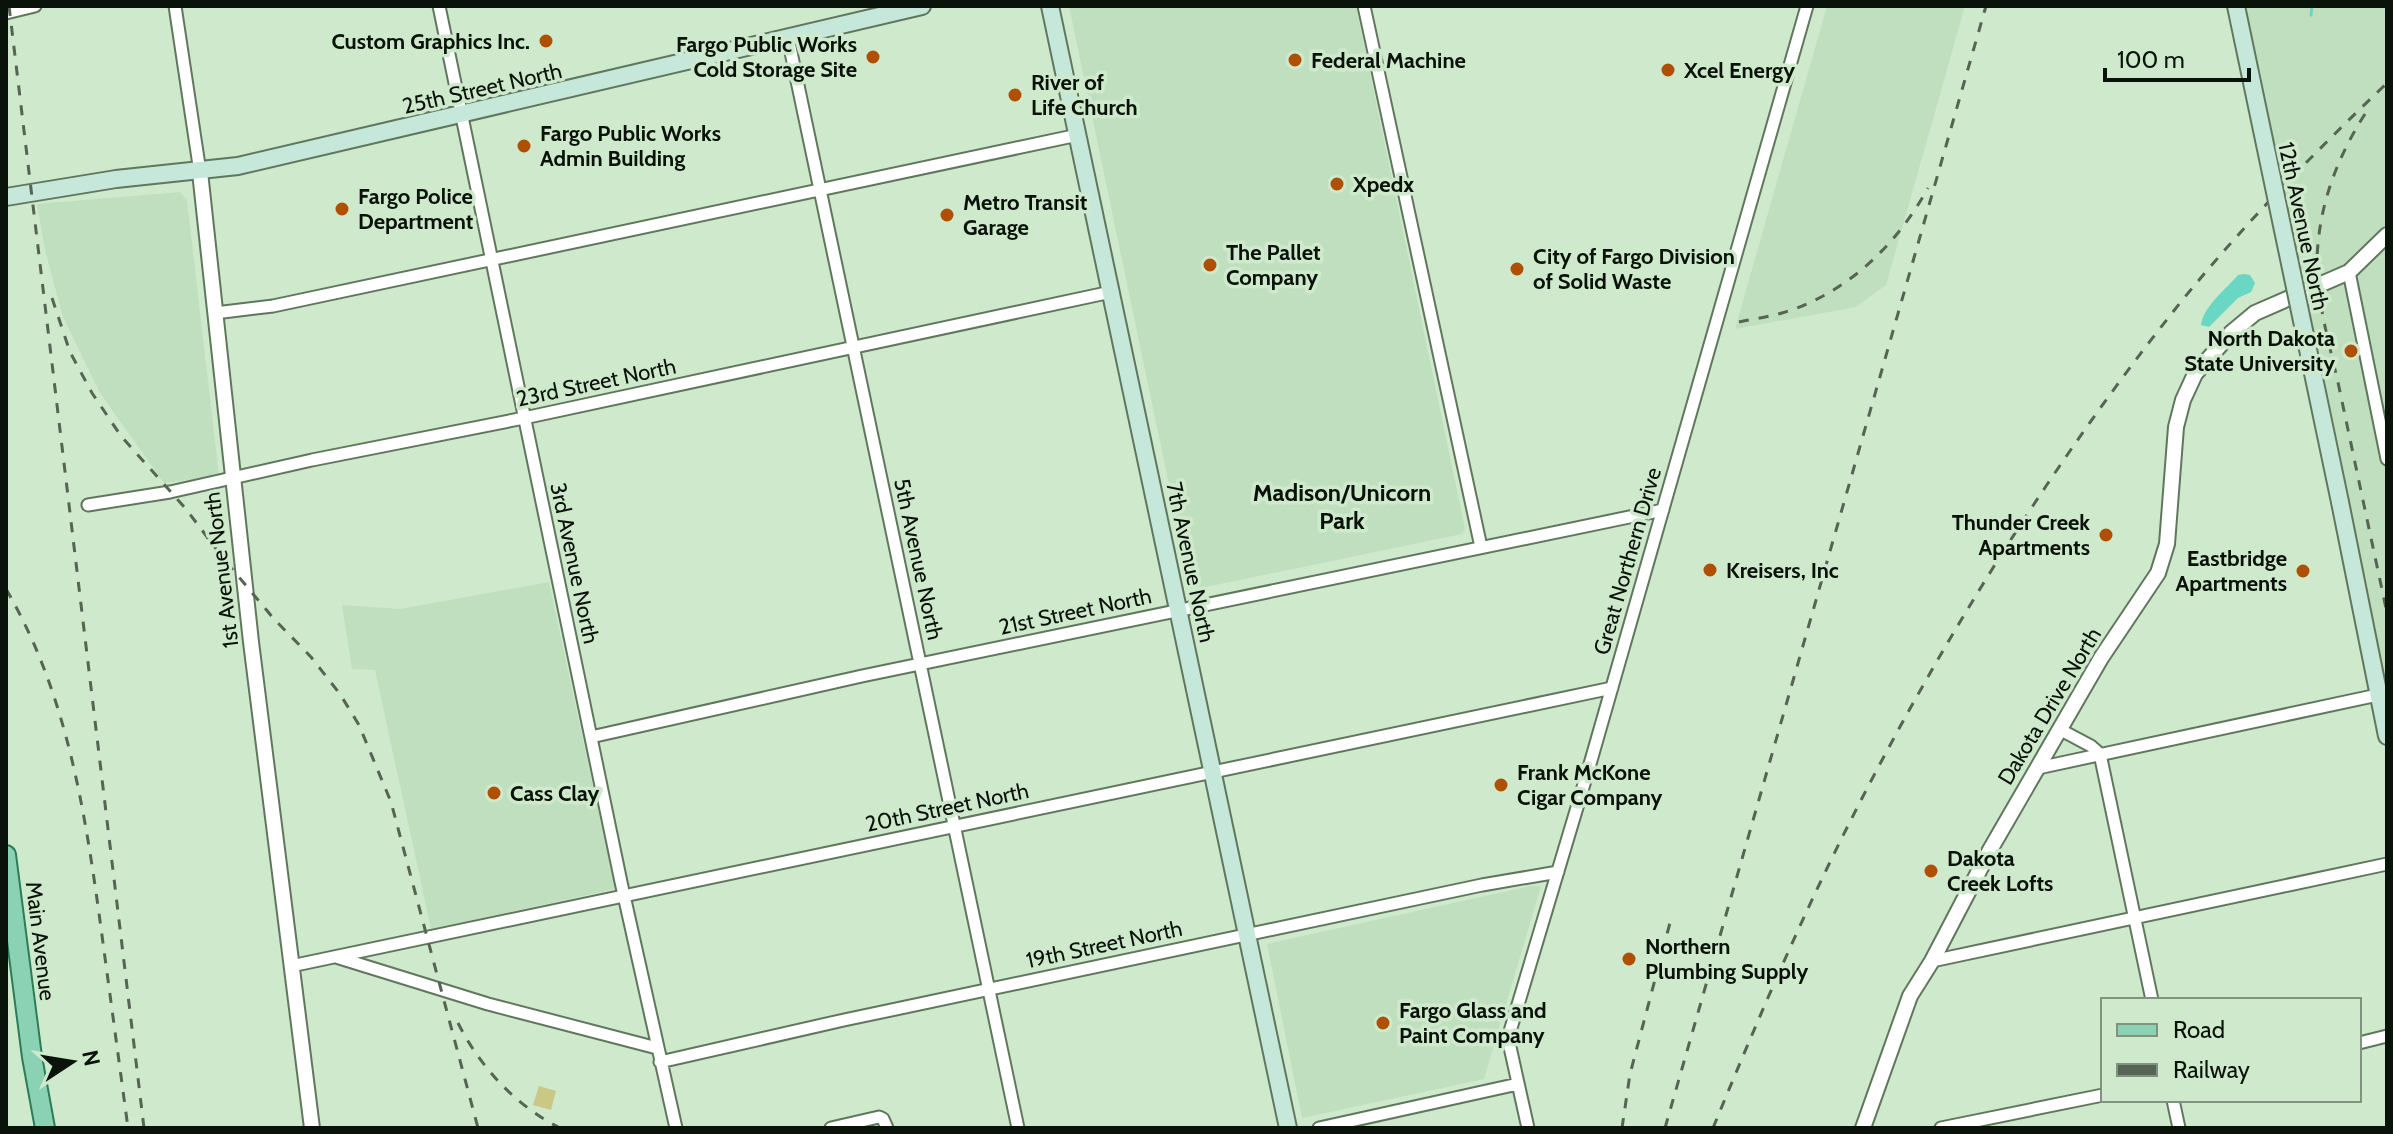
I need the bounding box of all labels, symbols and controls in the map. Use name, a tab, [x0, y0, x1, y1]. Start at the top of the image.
place label: Custom Graphics Inc.	[331, 28, 530, 55]
place label: Fargo Public Works Cold Storage Site	[676, 31, 857, 83]
marker: Custom Graphics Inc.	[537, 32, 555, 50]
scale bar	[2105, 32, 2249, 82]
text: 100 m	[2117, 45, 2185, 74]
place label: Federal Machine	[1311, 47, 1466, 74]
marker: Fargo Public Works Cold Storage Site	[864, 48, 882, 66]
marker: Federal Machine	[1286, 51, 1304, 69]
street label: 25th Street North	[400, 57, 564, 120]
place label: Xcel Energy	[1683, 57, 1795, 84]
marker: Xcel Energy	[1659, 61, 1677, 79]
place label: River of Life Church	[1031, 69, 1138, 121]
marker: River of Life Church	[1006, 86, 1024, 104]
place label: Fargo Public Works Admin Building	[540, 120, 721, 172]
marker: Fargo Public Works Admin Building	[515, 137, 533, 155]
street label: 12th Avenue North	[2273, 140, 2335, 313]
place label: Xpedx	[1352, 171, 1414, 198]
marker: Xpedx	[1328, 175, 1346, 193]
place label: Fargo Police Department	[358, 183, 474, 235]
place label: Metro Transit Garage	[963, 189, 1088, 241]
marker: Fargo Police Department	[333, 200, 351, 218]
marker: Metro Transit Garage	[938, 206, 956, 224]
place label: The Pallet Company	[1226, 239, 1321, 291]
place label: City of Fargo Division of Solid Waste	[1533, 243, 1735, 295]
marker: The Pallet Company	[1201, 256, 1219, 274]
marker: City of Fargo Division of Solid Waste	[1508, 260, 1526, 278]
place label: North Dakota State University	[2184, 325, 2335, 377]
marker: North Dakota State University	[2342, 342, 2360, 360]
street label: 23rd Street North	[514, 352, 678, 413]
street label: Great Northern Drive	[1588, 464, 1667, 658]
street label: 5th Avenue North	[888, 476, 949, 642]
district label: Madison/Unicorn Park	[1253, 478, 1431, 535]
street label: 7th Avenue North	[1160, 479, 1221, 645]
street label: 3rd Avenue North	[544, 480, 605, 646]
street label: 1st Avenue North	[199, 490, 244, 649]
place label: Thunder Creek Apartments	[1952, 509, 2090, 561]
marker: Thunder Creek Apartments	[2097, 526, 2115, 544]
place label: Eastbridge Apartments	[2176, 545, 2287, 597]
place label: Kreisers, Inc	[1726, 557, 1839, 584]
marker: Kreisers, Inc	[1701, 561, 1719, 579]
marker: Eastbridge Apartments	[2294, 562, 2312, 580]
street label: 21st Street North	[996, 582, 1154, 641]
street label: Dakota Drive North	[1992, 623, 2107, 790]
place label: Frank McKone Cigar Company	[1517, 759, 1663, 811]
marker: Frank McKone Cigar Company	[1492, 776, 1510, 794]
street label: 20th Street North	[863, 777, 1031, 838]
place label: Cass Clay	[510, 780, 600, 807]
marker: Cass Clay	[485, 784, 503, 802]
place label: Dakota Creek Lofts	[1947, 845, 2053, 897]
marker: Dakota Creek Lofts	[1922, 862, 1940, 880]
street label: Main Avenue	[20, 880, 61, 1002]
street label: 19th Street North	[1024, 915, 1185, 974]
place label: Northern Plumbing Supply	[1645, 933, 1809, 985]
marker: Northern Plumbing Supply	[1620, 950, 1638, 968]
place label: Fargo Glass and Paint Company	[1399, 997, 1547, 1049]
legend	[2101, 998, 2361, 1102]
marker: Fargo Glass and Paint Company	[1374, 1014, 1392, 1032]
text: Road	[2173, 1015, 2225, 1044]
north arrow	[32, 1022, 112, 1102]
text: N	[76, 1048, 106, 1068]
text: Railway	[2173, 1055, 2250, 1084]

